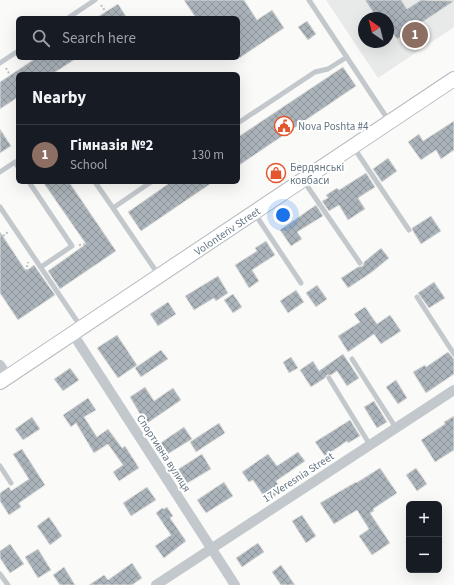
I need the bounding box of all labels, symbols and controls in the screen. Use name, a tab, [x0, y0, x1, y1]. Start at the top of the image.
north arrow	[358, 12, 394, 48]
search box	[16, 16, 240, 60]
pin: 1	[402, 20, 428, 50]
icon: search	[30, 27, 52, 49]
text: Search here	[62, 28, 136, 49]
text: Nearby	[32, 86, 86, 110]
public building icon: Nova Poshta #4	[273, 115, 295, 137]
place label: Nova Poshta #4	[298, 119, 369, 134]
text: Гімназія №2	[70, 135, 153, 156]
text: 1	[42, 146, 48, 164]
text: 130 m	[191, 146, 224, 164]
text: School	[70, 156, 107, 174]
place label: Бердянські ковбаси	[290, 160, 344, 188]
shop icon: Бердянські ковбаси	[265, 162, 287, 184]
street label: Volonteriv Street	[191, 204, 263, 259]
your location	[273, 205, 293, 225]
street label: Спортивна вулиця	[133, 412, 194, 495]
street label: 17 Veresnia Street	[260, 449, 337, 506]
map controls	[406, 501, 442, 573]
button: +	[406, 501, 442, 537]
button: −	[406, 537, 442, 573]

